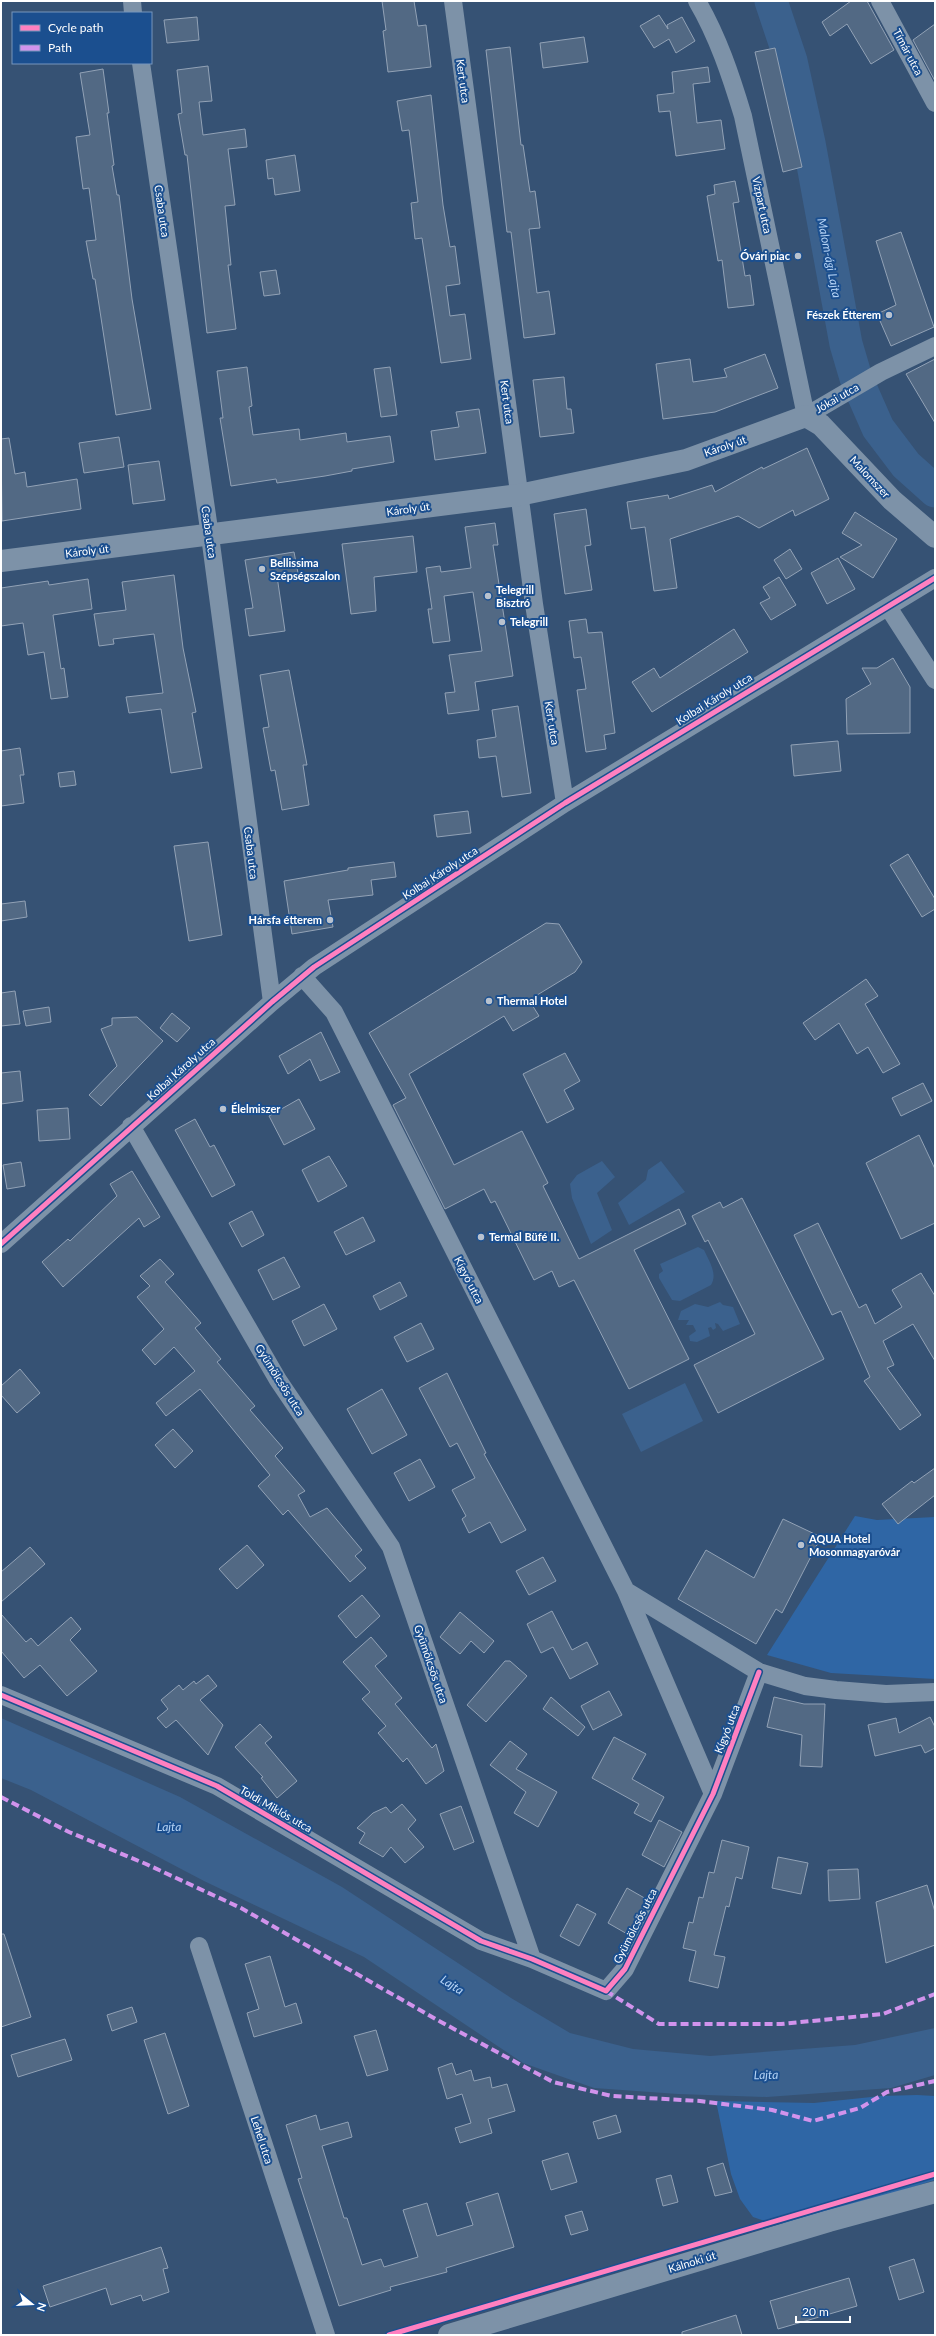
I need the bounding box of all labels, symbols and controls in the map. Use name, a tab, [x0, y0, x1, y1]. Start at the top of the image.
legend	[12, 12, 152, 64]
text: Cycle path	[48, 20, 103, 35]
street label: Tímár utca	[891, 26, 926, 77]
text: Path	[48, 40, 72, 55]
street label: Kert utca	[454, 58, 473, 104]
street label: Vízpart utca	[750, 175, 775, 235]
street label: Csaba utca	[152, 184, 173, 238]
water label: Malom-ági Lajta	[814, 217, 845, 299]
place label: Óvári piac	[740, 249, 791, 262]
marker: Óvári piac	[793, 251, 803, 261]
place label: Fészek Étterem	[806, 308, 881, 321]
marker: Fészek Étterem	[884, 310, 894, 320]
street label: Kert utca	[498, 379, 517, 425]
street label: Jókai utca	[813, 380, 861, 415]
street label: Károly út	[702, 432, 748, 459]
street label: Malomszer	[848, 453, 893, 500]
street label: Károly út	[385, 499, 430, 518]
street label: Csaba utca	[199, 505, 220, 559]
street label: Károly út	[64, 541, 109, 560]
place label: Bellissima Szépségszalon	[270, 556, 340, 582]
marker: Bellissima Szépségszalon	[257, 564, 267, 574]
place label: Telegrill Bisztró	[496, 583, 534, 609]
marker: Telegrill Bisztró	[483, 591, 493, 601]
place label: Telegrill	[510, 615, 548, 628]
marker: Telegrill	[497, 617, 507, 627]
street label: Kolbai Károly utca	[673, 670, 754, 727]
street label: Kert utca	[543, 700, 562, 746]
street label: Csaba utca	[242, 826, 261, 880]
street label: Kolbai Károly utca	[400, 843, 480, 902]
place label: Hársfa étterem	[249, 913, 322, 926]
marker: Hársfa étterem	[325, 915, 335, 925]
place label: Thermal Hotel	[497, 994, 567, 1007]
marker: Thermal Hotel	[484, 996, 494, 1006]
street label: Kolbai Károly utca	[144, 1035, 217, 1103]
place label: Élelmiszer	[231, 1102, 281, 1115]
marker: Élelmiszer	[218, 1104, 228, 1114]
place label: Termál Büfé II.	[489, 1230, 560, 1243]
marker: Termál Büfé II.	[476, 1232, 486, 1242]
street label: Kígyó utca	[452, 1254, 487, 1305]
street label: Gyümölcsös utca	[253, 1341, 308, 1418]
place label: AQUA Hotel Mosonmagyaróvár	[808, 1532, 901, 1558]
marker: AQUA Hotel Mosonmagyaróvár	[796, 1540, 806, 1550]
street label: Gyümölcsös utca	[412, 1623, 451, 1705]
street label: Kígyó utca	[711, 1703, 742, 1755]
street label: Toldi Miklós utca	[238, 1783, 315, 1834]
water label: Lajta	[157, 1819, 181, 1834]
street label: Gyümölcsös utca	[610, 1886, 659, 1965]
water label: Lajta	[438, 1972, 467, 1998]
water label: Lajta	[754, 2067, 778, 2082]
street label: Lehel utca	[249, 2114, 276, 2165]
street label: Kálnoki út	[667, 2248, 717, 2275]
north arrow	[12, 2284, 52, 2324]
scale bar	[796, 2298, 850, 2324]
text: N	[34, 2301, 49, 2313]
text: 20 m	[802, 2304, 829, 2319]

